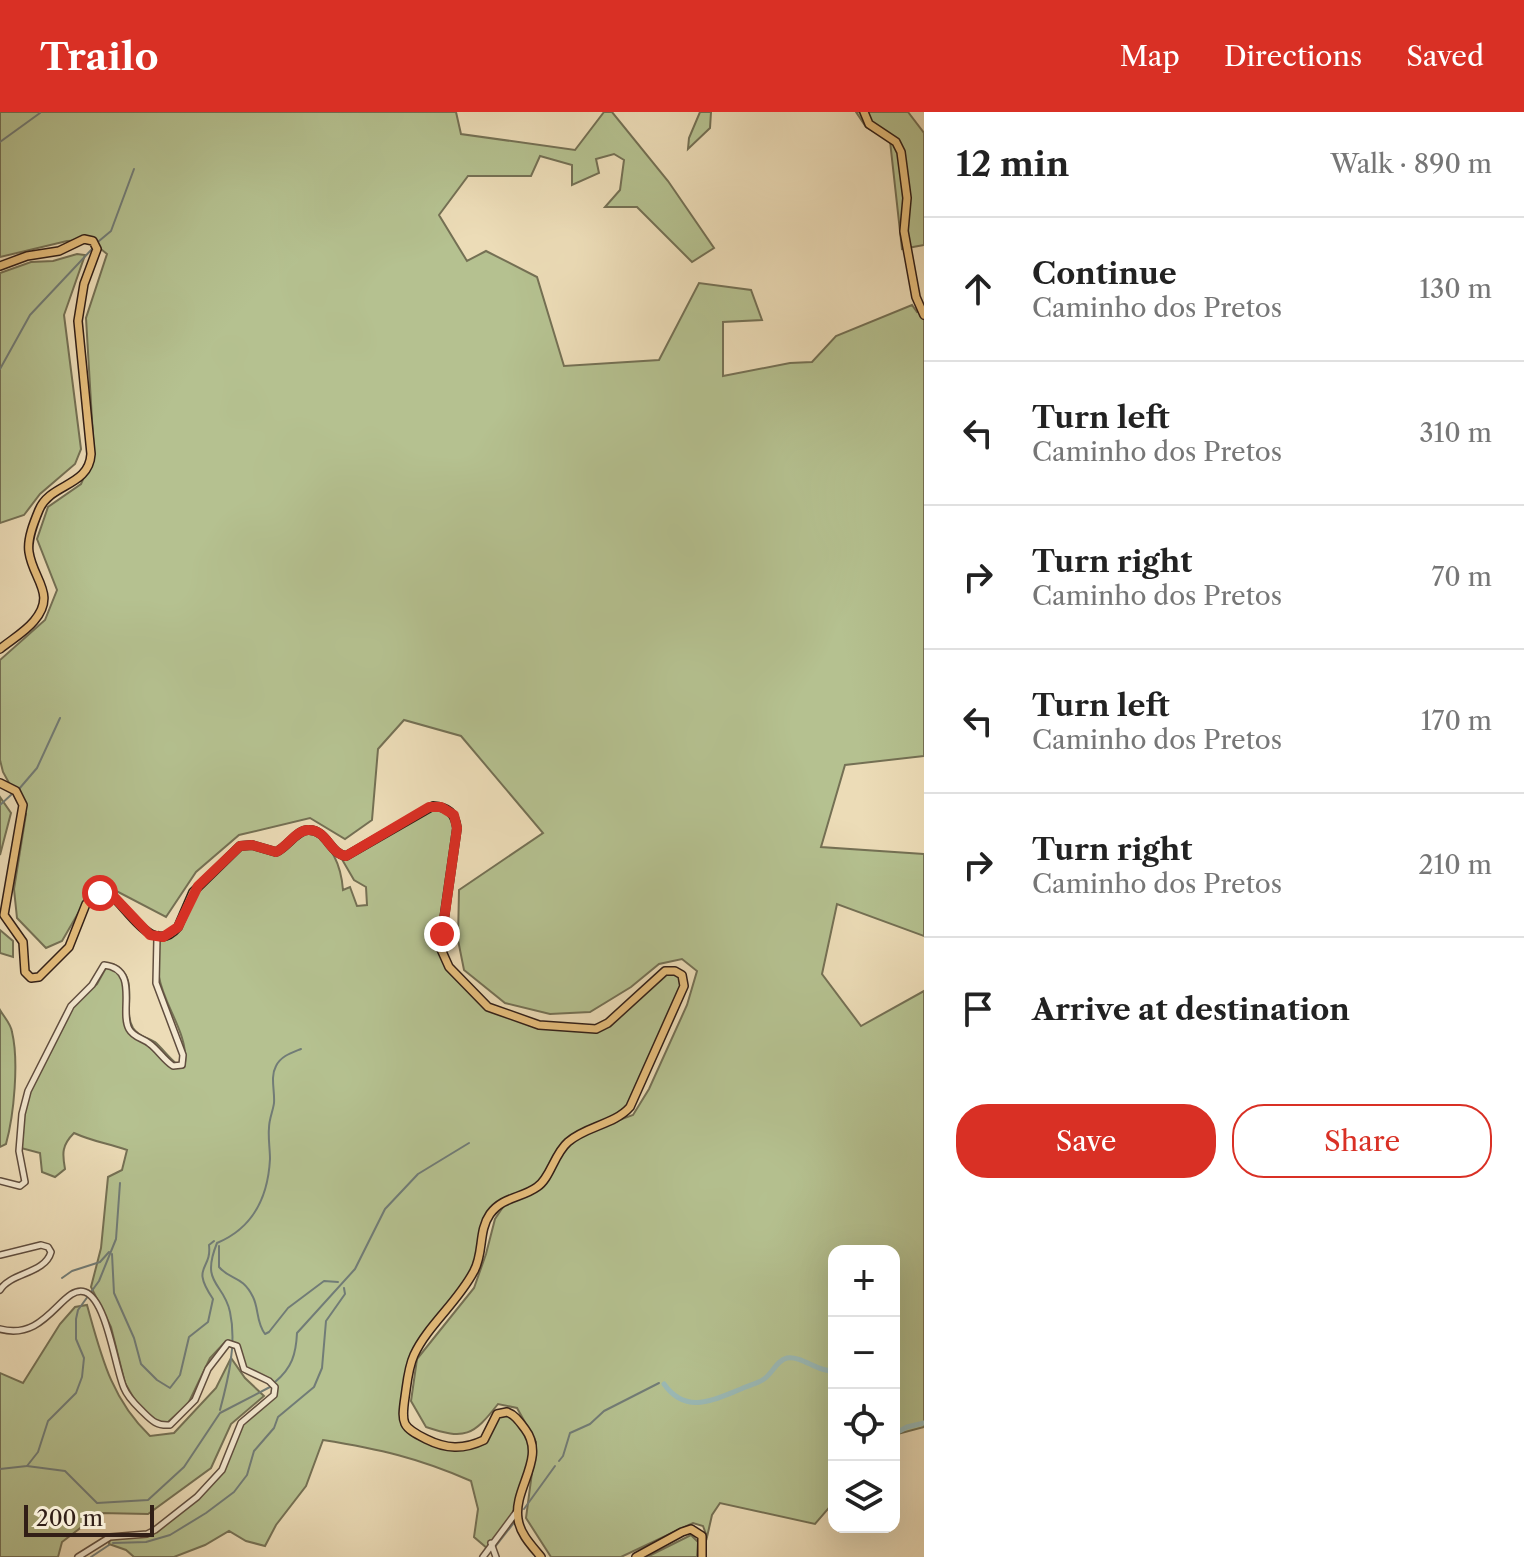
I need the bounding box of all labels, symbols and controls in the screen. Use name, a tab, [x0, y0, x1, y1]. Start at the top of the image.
text: Trailo	[40, 33, 159, 80]
text: Map	[1120, 39, 1180, 73]
text: Directions	[1224, 39, 1362, 73]
text: Saved	[1406, 39, 1484, 73]
text: 12 min	[956, 143, 1069, 185]
text: Walk · 890 m	[1330, 148, 1492, 180]
text: Continue	[1032, 255, 1177, 292]
icon: ahead	[956, 267, 1000, 311]
text: 130 m	[1419, 273, 1492, 305]
text: Caminho dos Pretos	[1032, 292, 1282, 324]
text: Turn left	[1032, 399, 1169, 436]
icon: left	[956, 411, 1000, 455]
text: 310 m	[1419, 417, 1492, 449]
text: Caminho dos Pretos	[1032, 436, 1282, 468]
text: Turn right	[1032, 543, 1192, 580]
icon: right	[956, 555, 1000, 599]
text: 70 m	[1432, 561, 1492, 593]
text: Caminho dos Pretos	[1032, 580, 1282, 612]
text: Turn left	[1032, 687, 1169, 724]
icon: left	[956, 699, 1000, 743]
text: 170 m	[1421, 705, 1492, 737]
text: Caminho dos Pretos	[1032, 724, 1282, 756]
text: Turn right	[1032, 831, 1192, 868]
icon: right	[956, 843, 1000, 887]
text: 210 m	[1419, 849, 1492, 881]
text: Caminho dos Pretos	[1032, 868, 1282, 900]
route start	[82, 875, 118, 911]
route end	[424, 916, 460, 952]
icon: arrive	[956, 987, 1000, 1031]
text: Arrive at destination	[1032, 991, 1350, 1028]
button: Save	[956, 1104, 1216, 1178]
button: Share	[1232, 1104, 1492, 1178]
map controls	[828, 1245, 900, 1533]
button: +	[828, 1245, 900, 1317]
button: −	[828, 1317, 900, 1389]
button: locate	[828, 1389, 900, 1461]
button: layers	[828, 1461, 900, 1533]
scale bar	[24, 1501, 154, 1537]
text: 200 m	[36, 1505, 103, 1532]

